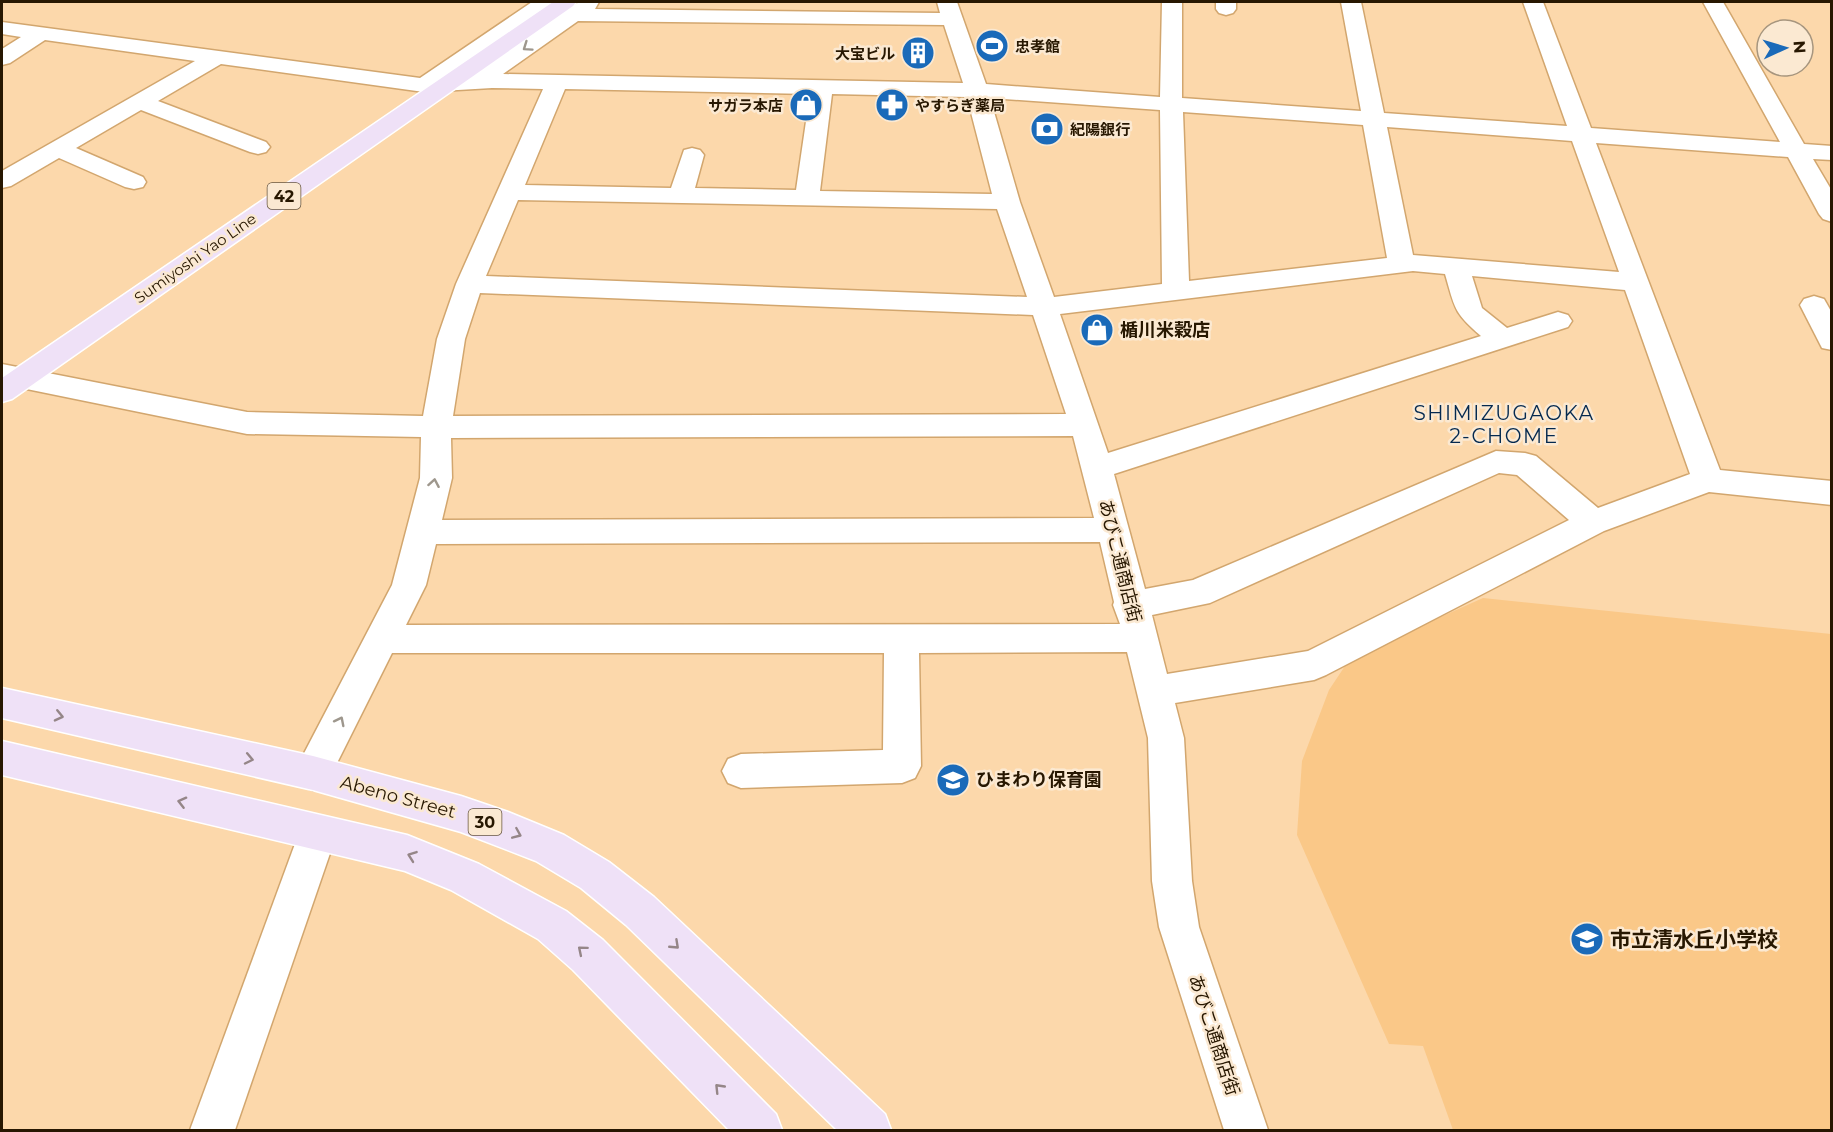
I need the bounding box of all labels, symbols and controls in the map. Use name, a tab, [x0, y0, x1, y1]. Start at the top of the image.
north arrow	[1755, 18, 1815, 78]
sports icon: 忠孝館	[974, 28, 1010, 64]
building icon: 大宝ビル	[900, 35, 936, 71]
place label: 忠孝館	[1015, 37, 1060, 56]
one-way arrow	[522, 40, 533, 51]
text: N	[1790, 40, 1809, 54]
place label: 大宝ビル	[835, 44, 895, 63]
shop icon: サガラ本店	[788, 87, 824, 123]
pharmacy icon: やすらぎ薬局	[874, 87, 910, 123]
place label: サガラ本店	[708, 96, 783, 115]
place label: やすらぎ薬局	[915, 96, 1005, 115]
bank icon: 紀陽銀行	[1029, 111, 1065, 147]
place label: 紀陽銀行	[1070, 120, 1130, 139]
road number: 42	[268, 183, 300, 209]
street label: Sumiyoshi Yao Line	[130, 209, 260, 307]
shop icon: 楯川米穀店	[1079, 312, 1115, 348]
place label: 楯川米穀店	[1120, 319, 1210, 341]
district label: SHIMIZUGAOKA 2-CHOME	[1414, 401, 1595, 448]
one-way arrow	[427, 478, 440, 488]
street label: あびこ通商店街	[1094, 497, 1146, 625]
one-way arrow	[53, 709, 63, 722]
one-way arrow	[332, 716, 344, 727]
one-way arrow	[243, 752, 253, 765]
school or university icon: ひまわり保育園	[935, 762, 971, 798]
place label: ひまわり保育園	[976, 769, 1102, 791]
street label: Abeno Street	[338, 771, 458, 823]
one-way arrow	[177, 796, 187, 809]
road number: 30	[468, 809, 502, 835]
one-way arrow	[511, 827, 522, 839]
one-way arrow	[408, 851, 419, 863]
school or university icon: 市立清水丘小学校	[1569, 921, 1605, 957]
place label: 市立清水丘小学校	[1610, 927, 1778, 952]
one-way arrow	[669, 938, 679, 949]
one-way arrow	[578, 947, 589, 958]
street label: あびこ通商店街	[1184, 972, 1244, 1098]
one-way arrow	[716, 1085, 727, 1096]

